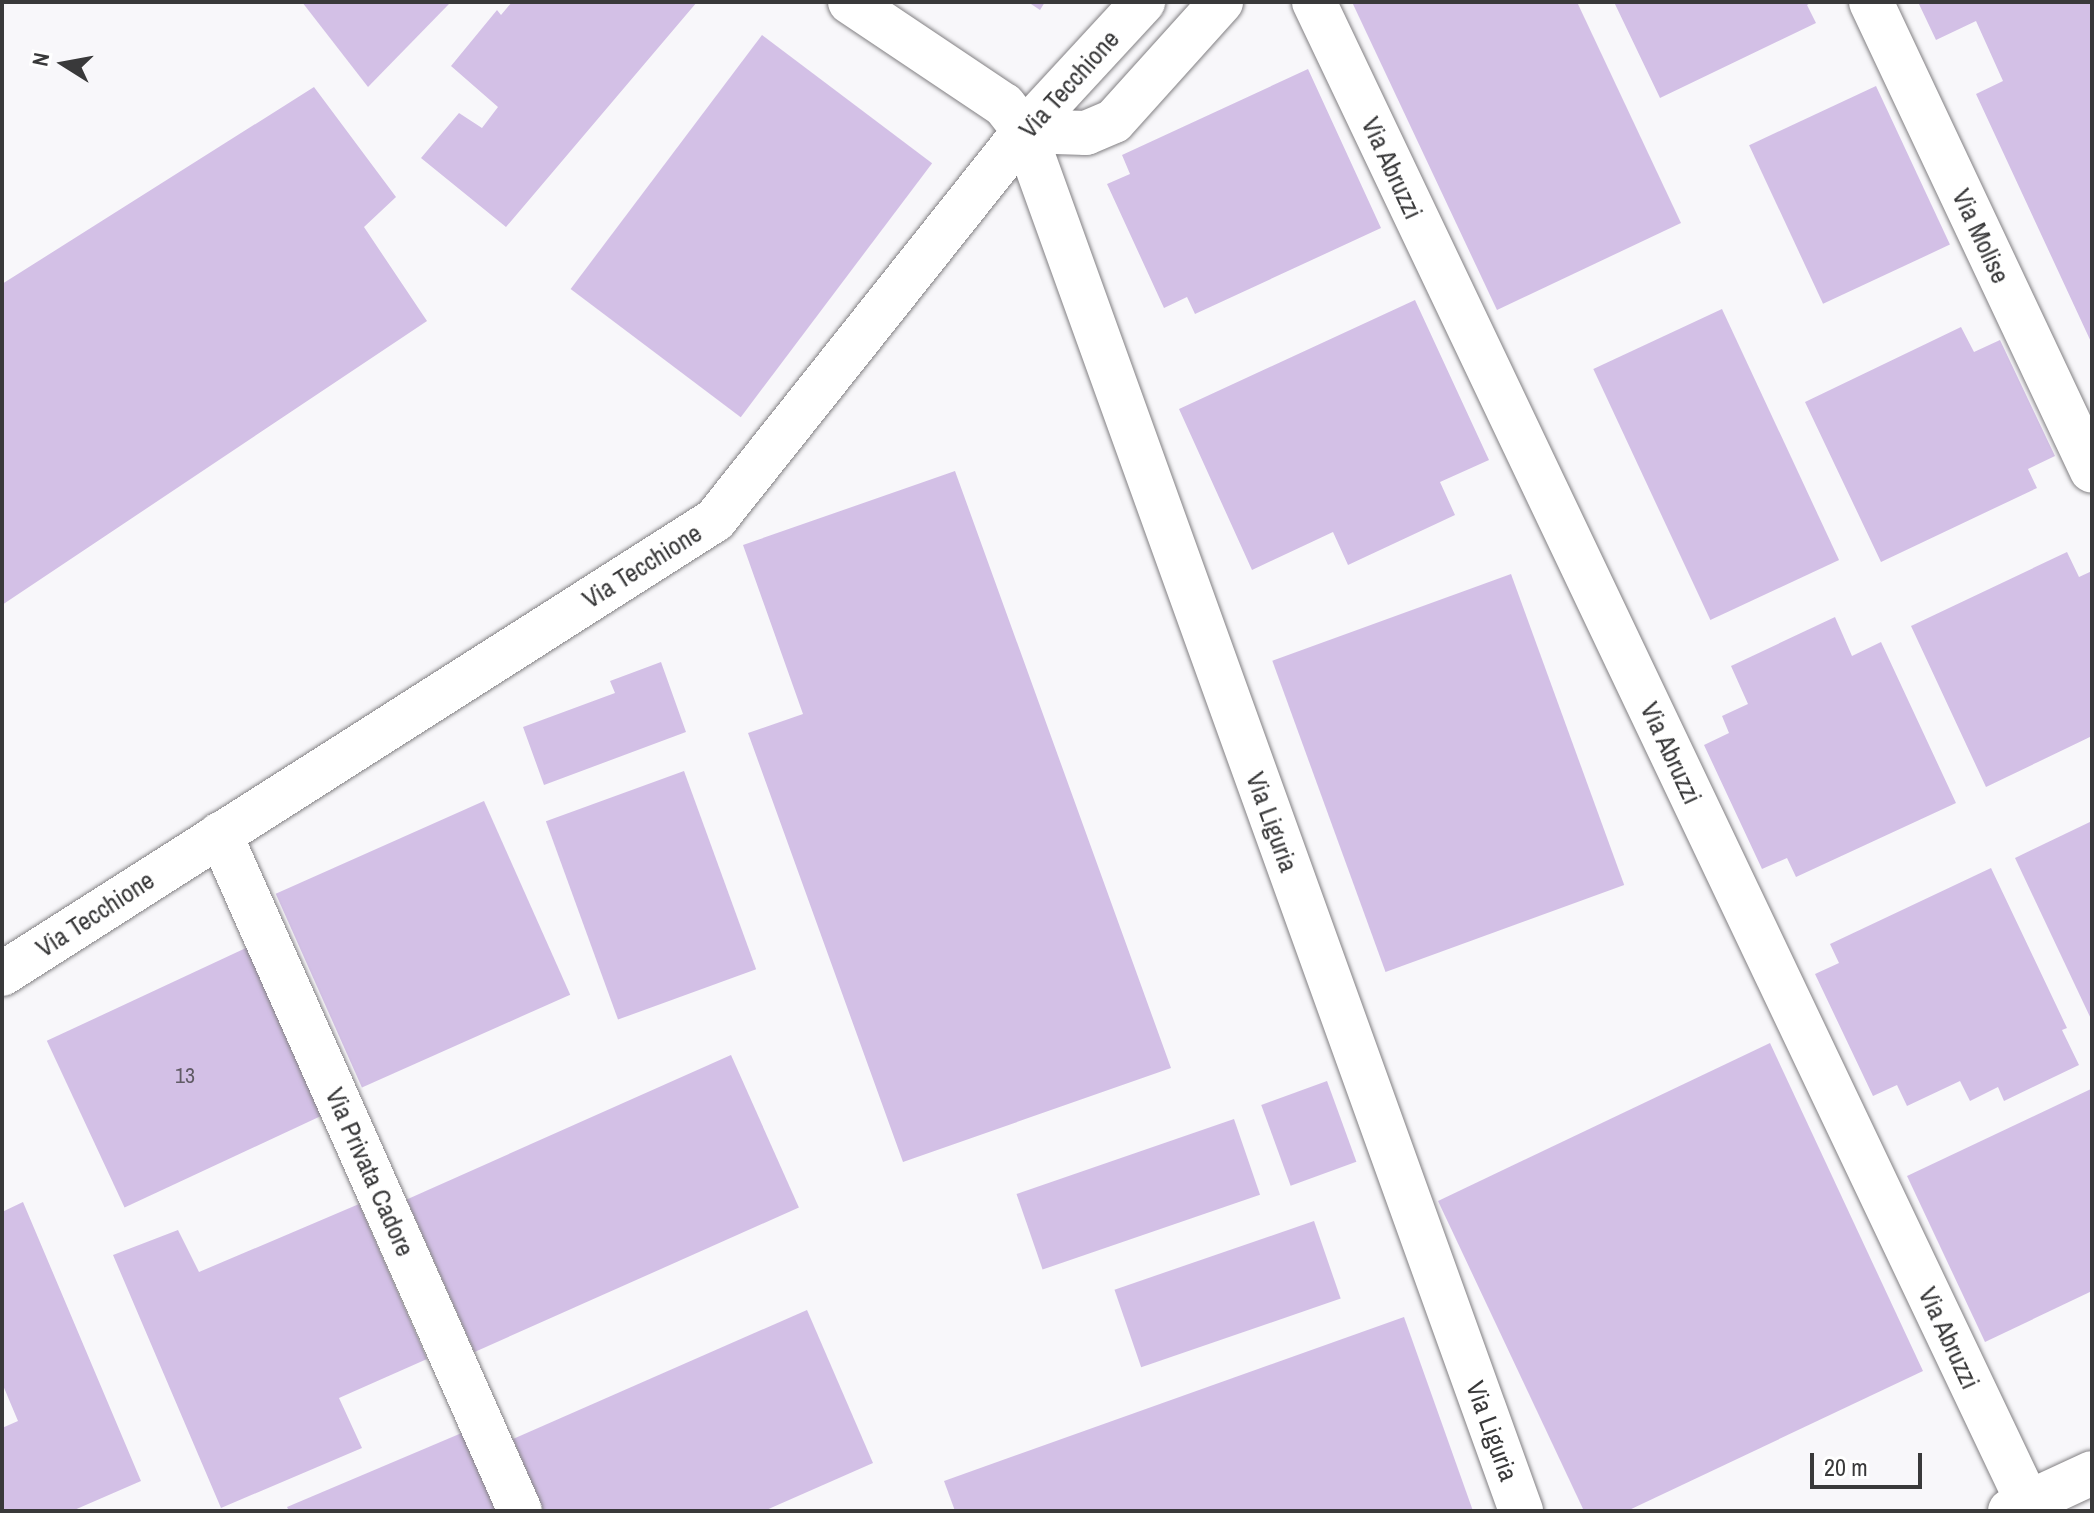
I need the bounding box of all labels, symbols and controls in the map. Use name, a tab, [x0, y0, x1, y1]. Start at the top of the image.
street label: Via Tecchione	[1012, 23, 1126, 145]
north arrow	[24, 24, 104, 104]
text: N	[24, 50, 56, 69]
street label: Via Abruzzi	[1355, 112, 1429, 224]
street label: Via Molise	[1946, 184, 2016, 288]
street label: Via Tecchione	[577, 517, 707, 615]
street label: Via Abruzzi	[1634, 697, 1708, 809]
street label: Via Liguria	[1240, 768, 1304, 876]
street label: Via Tecchione	[30, 864, 160, 964]
house number: 13	[175, 1063, 195, 1089]
street label: Via Privata Cadore	[319, 1083, 421, 1261]
street label: Via Abruzzi	[1912, 1282, 1986, 1394]
street label: Via Liguria	[1460, 1377, 1524, 1485]
scale bar	[1814, 1437, 1926, 1487]
text: 20 m	[1824, 1451, 1868, 1483]

